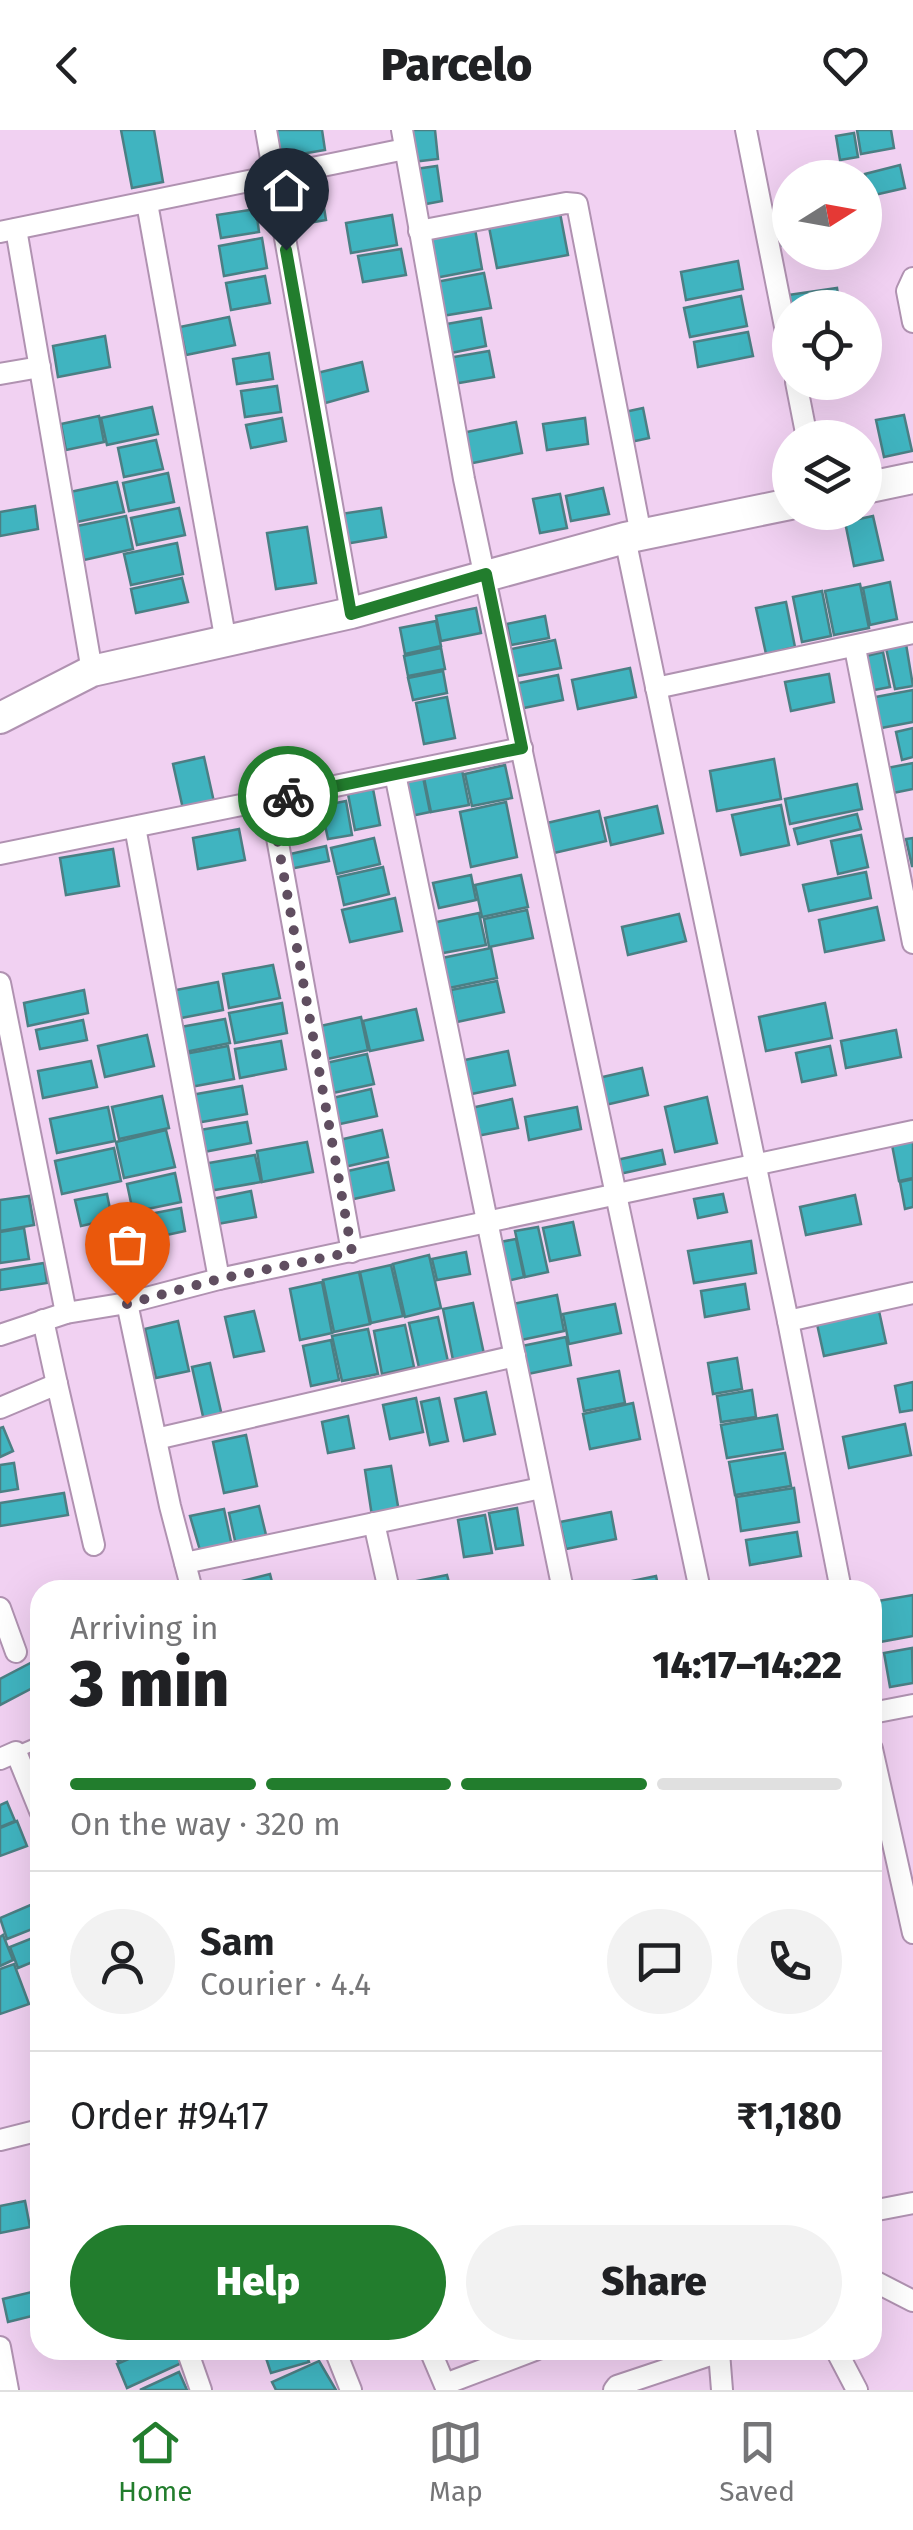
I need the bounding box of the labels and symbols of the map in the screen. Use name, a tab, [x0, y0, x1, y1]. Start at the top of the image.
pin	[244, 148, 329, 251]
north arrow	[772, 160, 882, 270]
courier	[238, 746, 338, 846]
pin	[85, 1202, 170, 1305]

